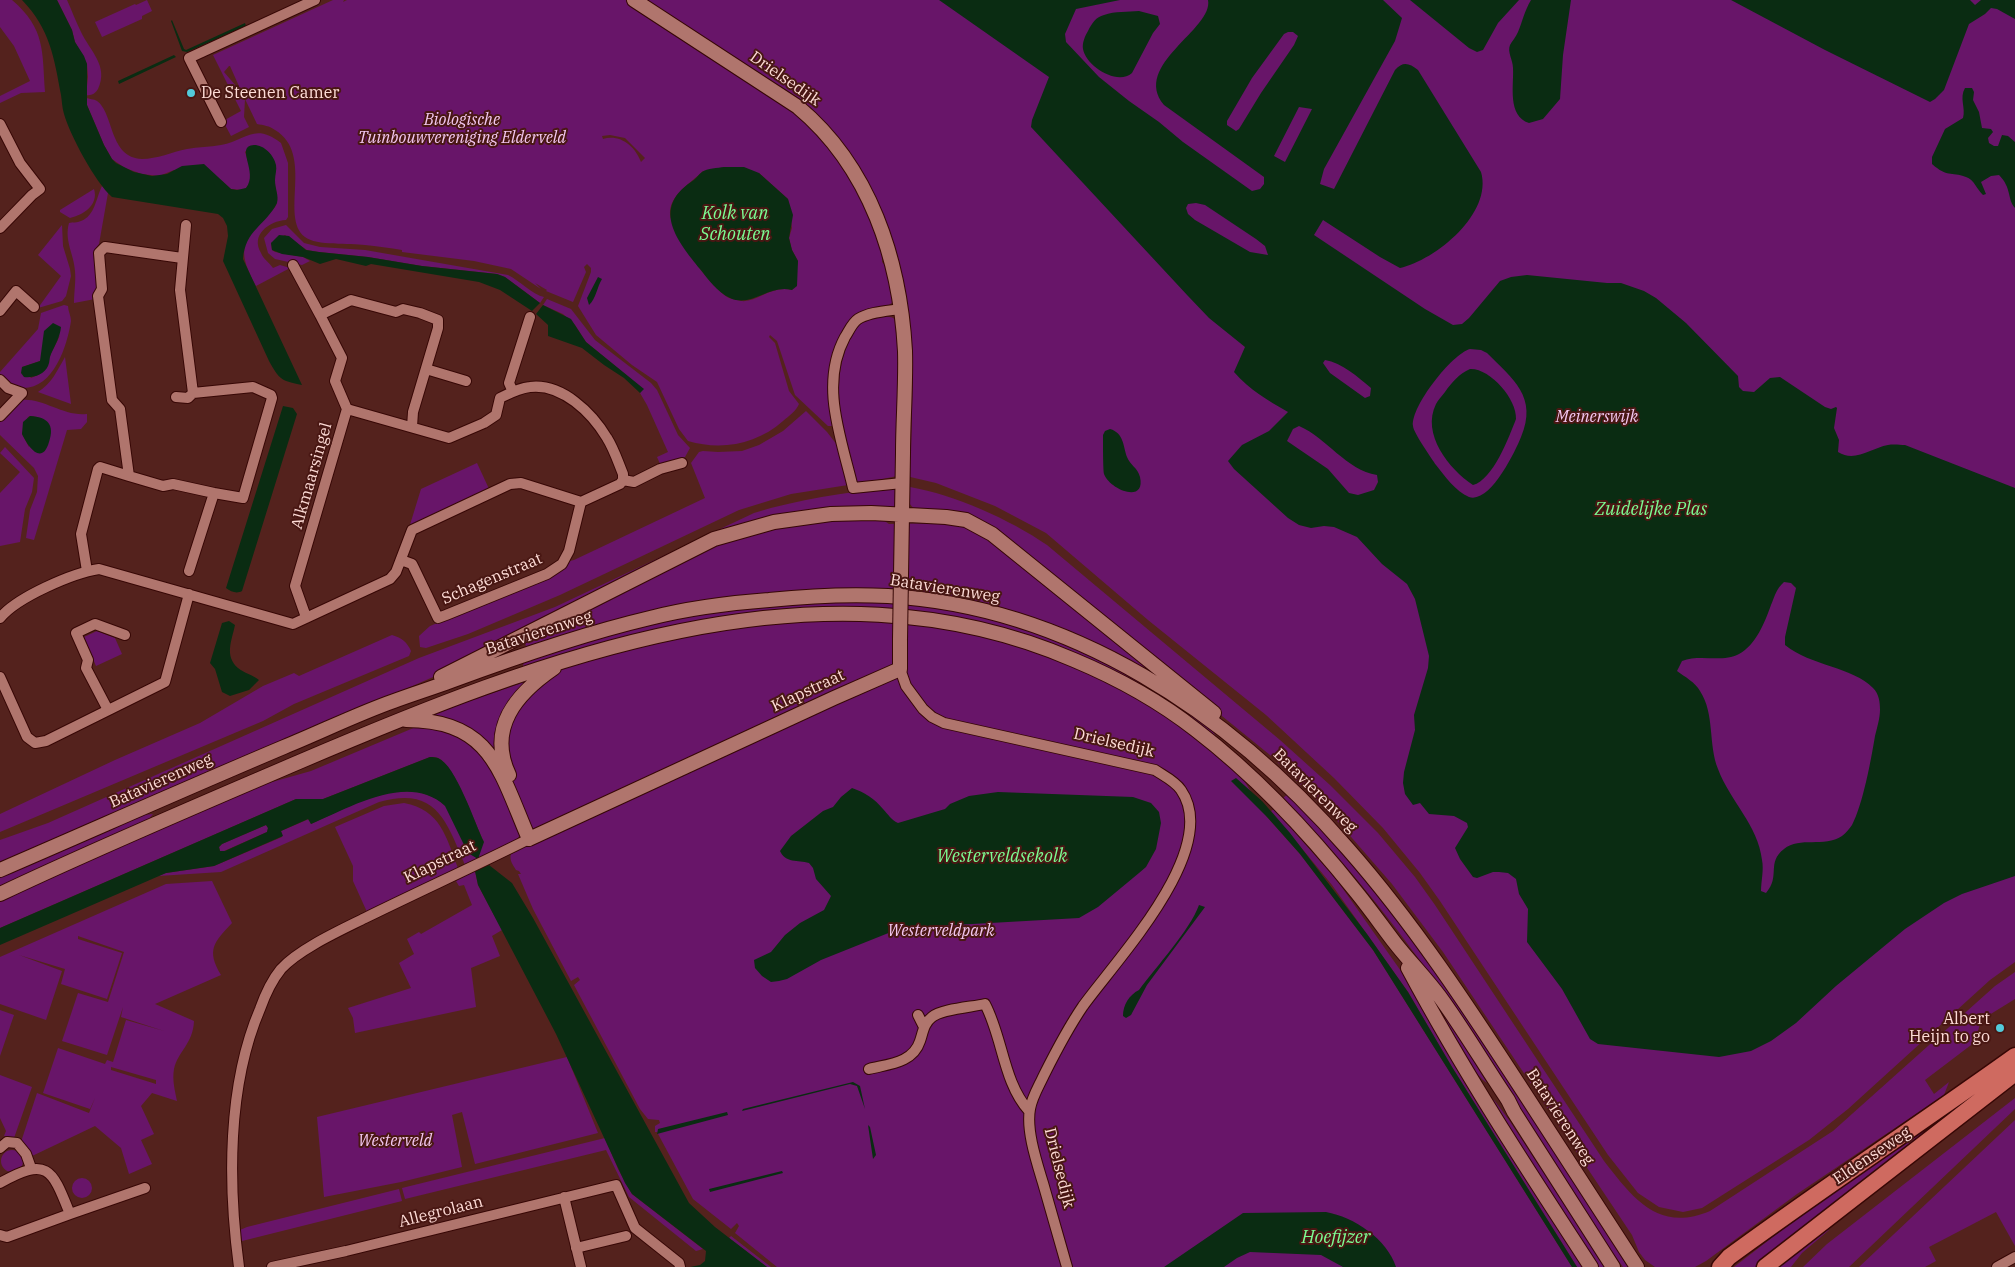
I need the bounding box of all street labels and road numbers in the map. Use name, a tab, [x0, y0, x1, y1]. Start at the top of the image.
street label: Drielsedijk	[746, 48, 824, 110]
street label: Alkmaarsingel	[288, 421, 336, 531]
street label: Schagenstraat	[439, 549, 545, 609]
street label: Batavierenweg	[889, 571, 1001, 607]
street label: Batavierenweg	[483, 607, 595, 659]
street label: Klapstraat	[769, 666, 847, 716]
street label: Drielsedijk	[1072, 724, 1156, 762]
street label: Batavierenweg	[1269, 745, 1361, 837]
street label: Batavierenweg	[106, 750, 216, 812]
street label: Klapstraat	[401, 836, 479, 888]
street label: Batavierenweg	[1522, 1065, 1598, 1169]
street label: Eldenseweg	[1830, 1123, 1914, 1189]
street label: Drielsedijk	[1040, 1126, 1078, 1210]
street label: Allegrolaan	[397, 1192, 485, 1232]

